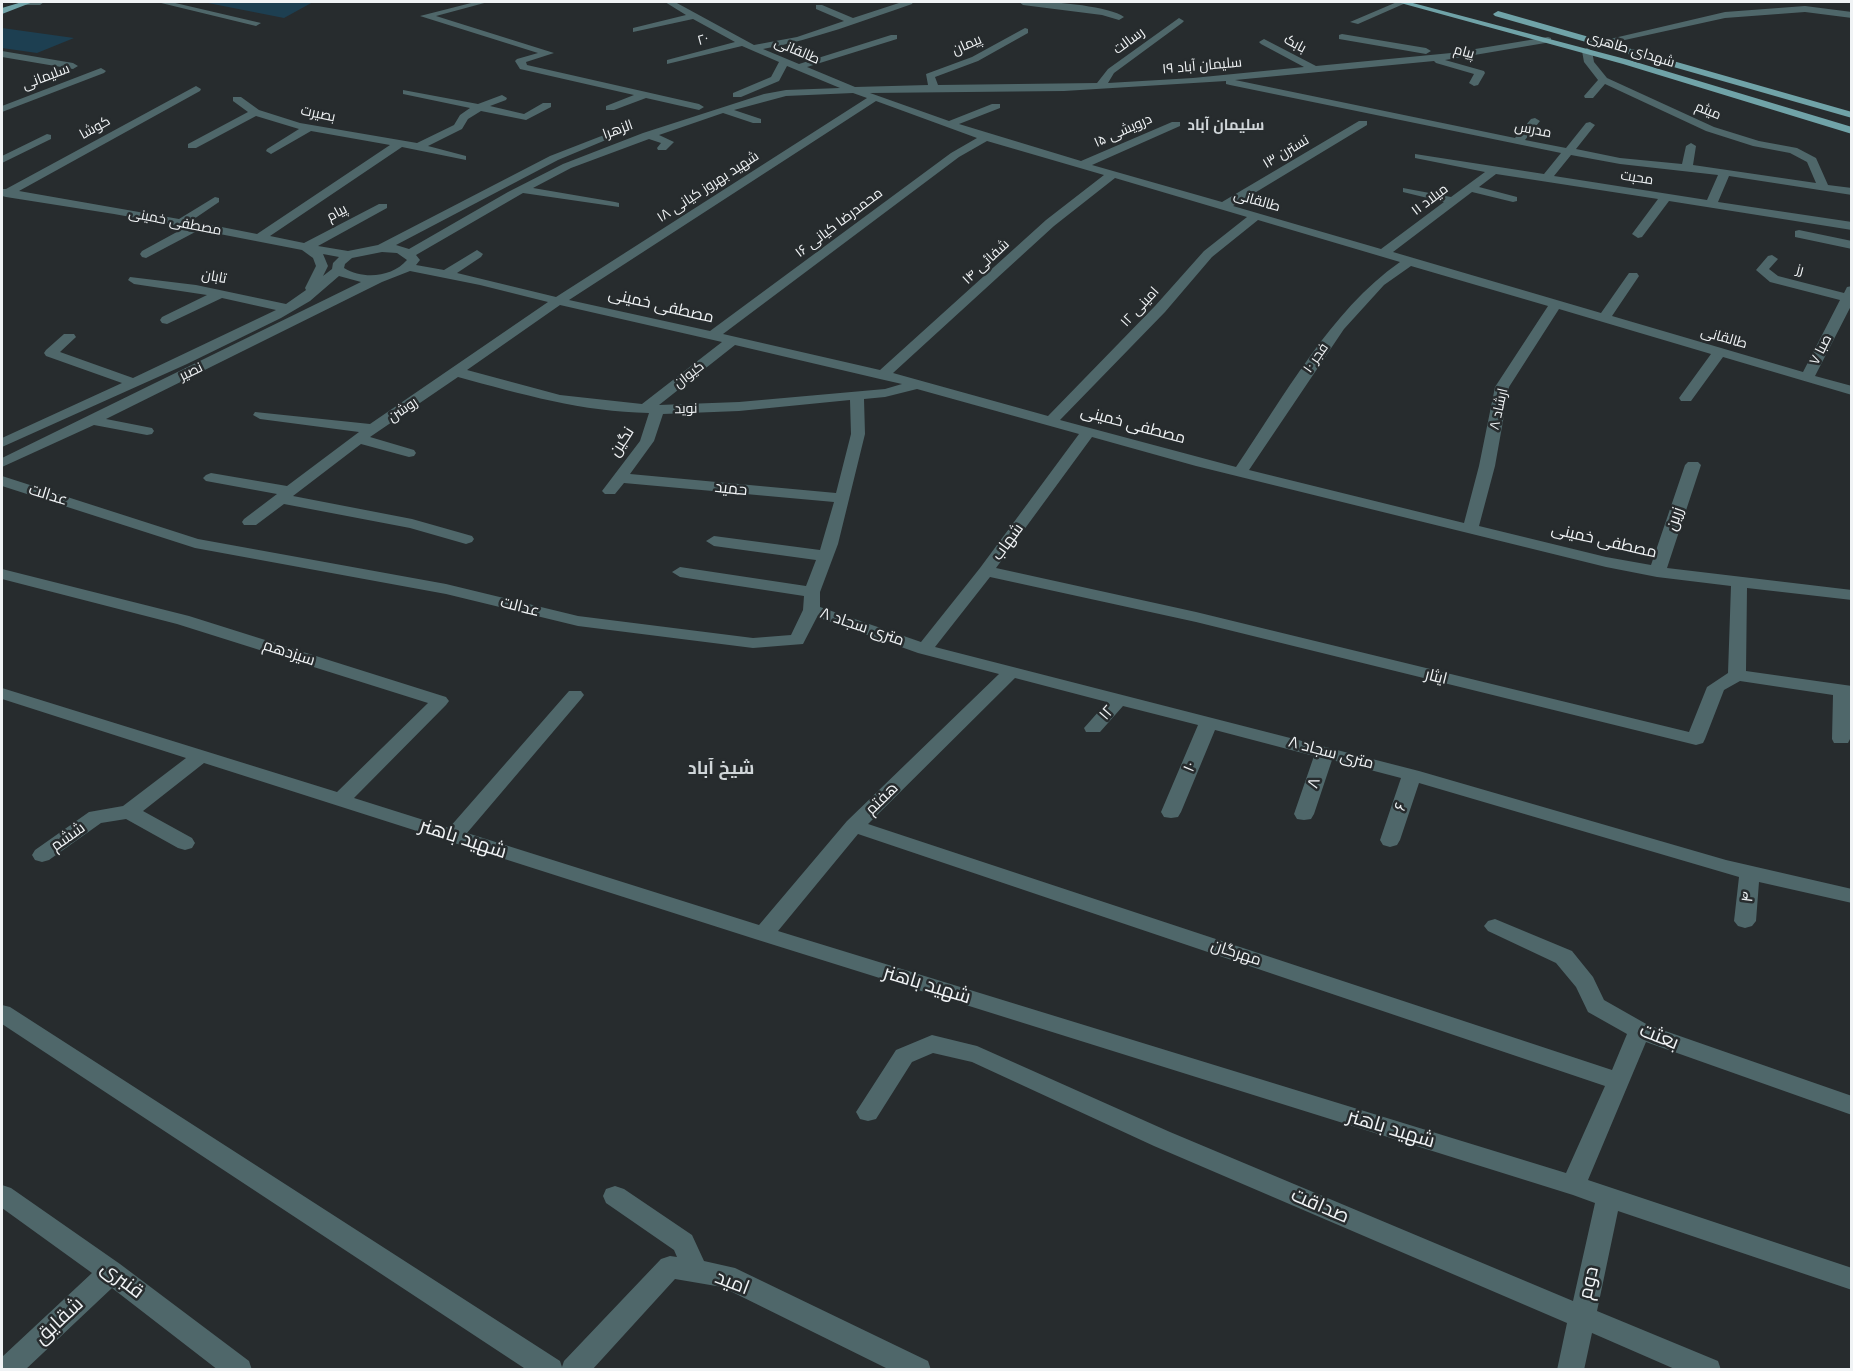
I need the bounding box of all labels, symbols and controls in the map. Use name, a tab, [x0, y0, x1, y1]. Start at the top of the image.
street label: رسالت	[1110, 24, 1148, 58]
street label: شهدای طاهری	[1585, 29, 1677, 71]
street label: ۲۰	[696, 30, 710, 50]
street label: پیمان	[950, 31, 984, 59]
street label: بابک	[1281, 31, 1309, 57]
street label: طالقانی	[772, 34, 822, 68]
street label: پیام	[1452, 41, 1476, 63]
street label: سلیمان آباد ۱۹	[1161, 54, 1243, 78]
street label: سلیمانی	[20, 60, 72, 94]
street label: میثم	[1693, 98, 1723, 124]
street label: بصیرت	[299, 102, 337, 126]
street label: درویشی ۱۵	[1091, 111, 1155, 151]
street label: کوشا	[77, 113, 113, 143]
street label: الزهرا	[601, 117, 635, 143]
district label: سلیمان آباد	[1188, 117, 1264, 135]
street label: مدرس	[1513, 118, 1553, 142]
street label: نسترن ۱۳	[1260, 132, 1312, 172]
street label: شهید بهروز کیانی ۱۸	[654, 148, 762, 226]
street label: محبت	[1619, 167, 1655, 189]
street label: میلاد ۱۱	[1408, 181, 1452, 219]
street label: محمدرضا کیانی ۱۶	[792, 185, 886, 261]
street label: طالقانی	[1232, 186, 1282, 216]
street label: پیام	[324, 201, 350, 225]
street label: مصطفی خمینی	[127, 205, 223, 239]
street label: شفائی ۱۴	[959, 236, 1013, 288]
street label: رز	[1794, 261, 1806, 279]
street label: تابان	[200, 267, 228, 287]
street label: امینی ۱۲	[1117, 283, 1163, 331]
street label: مصطفی خمینی	[606, 285, 716, 327]
street label: طالقانی	[1699, 323, 1749, 353]
street label: صبا ۷	[1806, 332, 1836, 368]
street label: فجر ۱۰	[1300, 340, 1332, 376]
street label: کیوان	[670, 358, 708, 392]
street label: نصیر	[177, 359, 205, 385]
street label: ارشاد ۸	[1486, 387, 1512, 431]
street label: روشن	[385, 394, 421, 426]
street label: نوید	[674, 400, 698, 418]
street label: مصطفی خمینی	[1079, 402, 1187, 448]
street label: نگین	[605, 424, 639, 460]
street label: حمید	[714, 478, 748, 500]
street label: عدالت	[26, 480, 70, 510]
street label: زرین	[1662, 505, 1688, 533]
street label: شهاب	[988, 520, 1028, 564]
street label: مصطفی خمینی	[1549, 520, 1659, 562]
street label: عدالت	[498, 593, 542, 621]
street label: ۸ متری سجاد	[817, 604, 907, 650]
street label: سیزدهم	[260, 636, 318, 670]
street label: ایثار	[1423, 665, 1449, 689]
street label: ۱۲	[1095, 702, 1119, 724]
street label: ۸ متری سجاد	[1286, 732, 1376, 774]
district label: شیخ آباد	[688, 758, 754, 780]
street label: ۱۰	[1179, 759, 1201, 775]
street label: ۸	[1303, 775, 1325, 791]
street label: هفتم	[862, 779, 902, 819]
street label: ۶	[1391, 800, 1411, 814]
street label: شهید باهنر	[416, 814, 510, 864]
street label: ششم	[47, 818, 89, 856]
street label: ۴	[1738, 891, 1758, 903]
street label: مهرگان	[1208, 936, 1264, 970]
street label: شهید باهنر	[880, 960, 974, 1010]
street label: بعثت	[1636, 1019, 1682, 1055]
street label: شهید باهنر	[1344, 1104, 1438, 1154]
street label: صداقت	[1287, 1183, 1353, 1229]
street label: قنبری	[96, 1256, 148, 1304]
street label: دوم	[1574, 1264, 1604, 1302]
street label: امید	[711, 1266, 753, 1300]
street label: شقایق	[29, 1292, 89, 1350]

